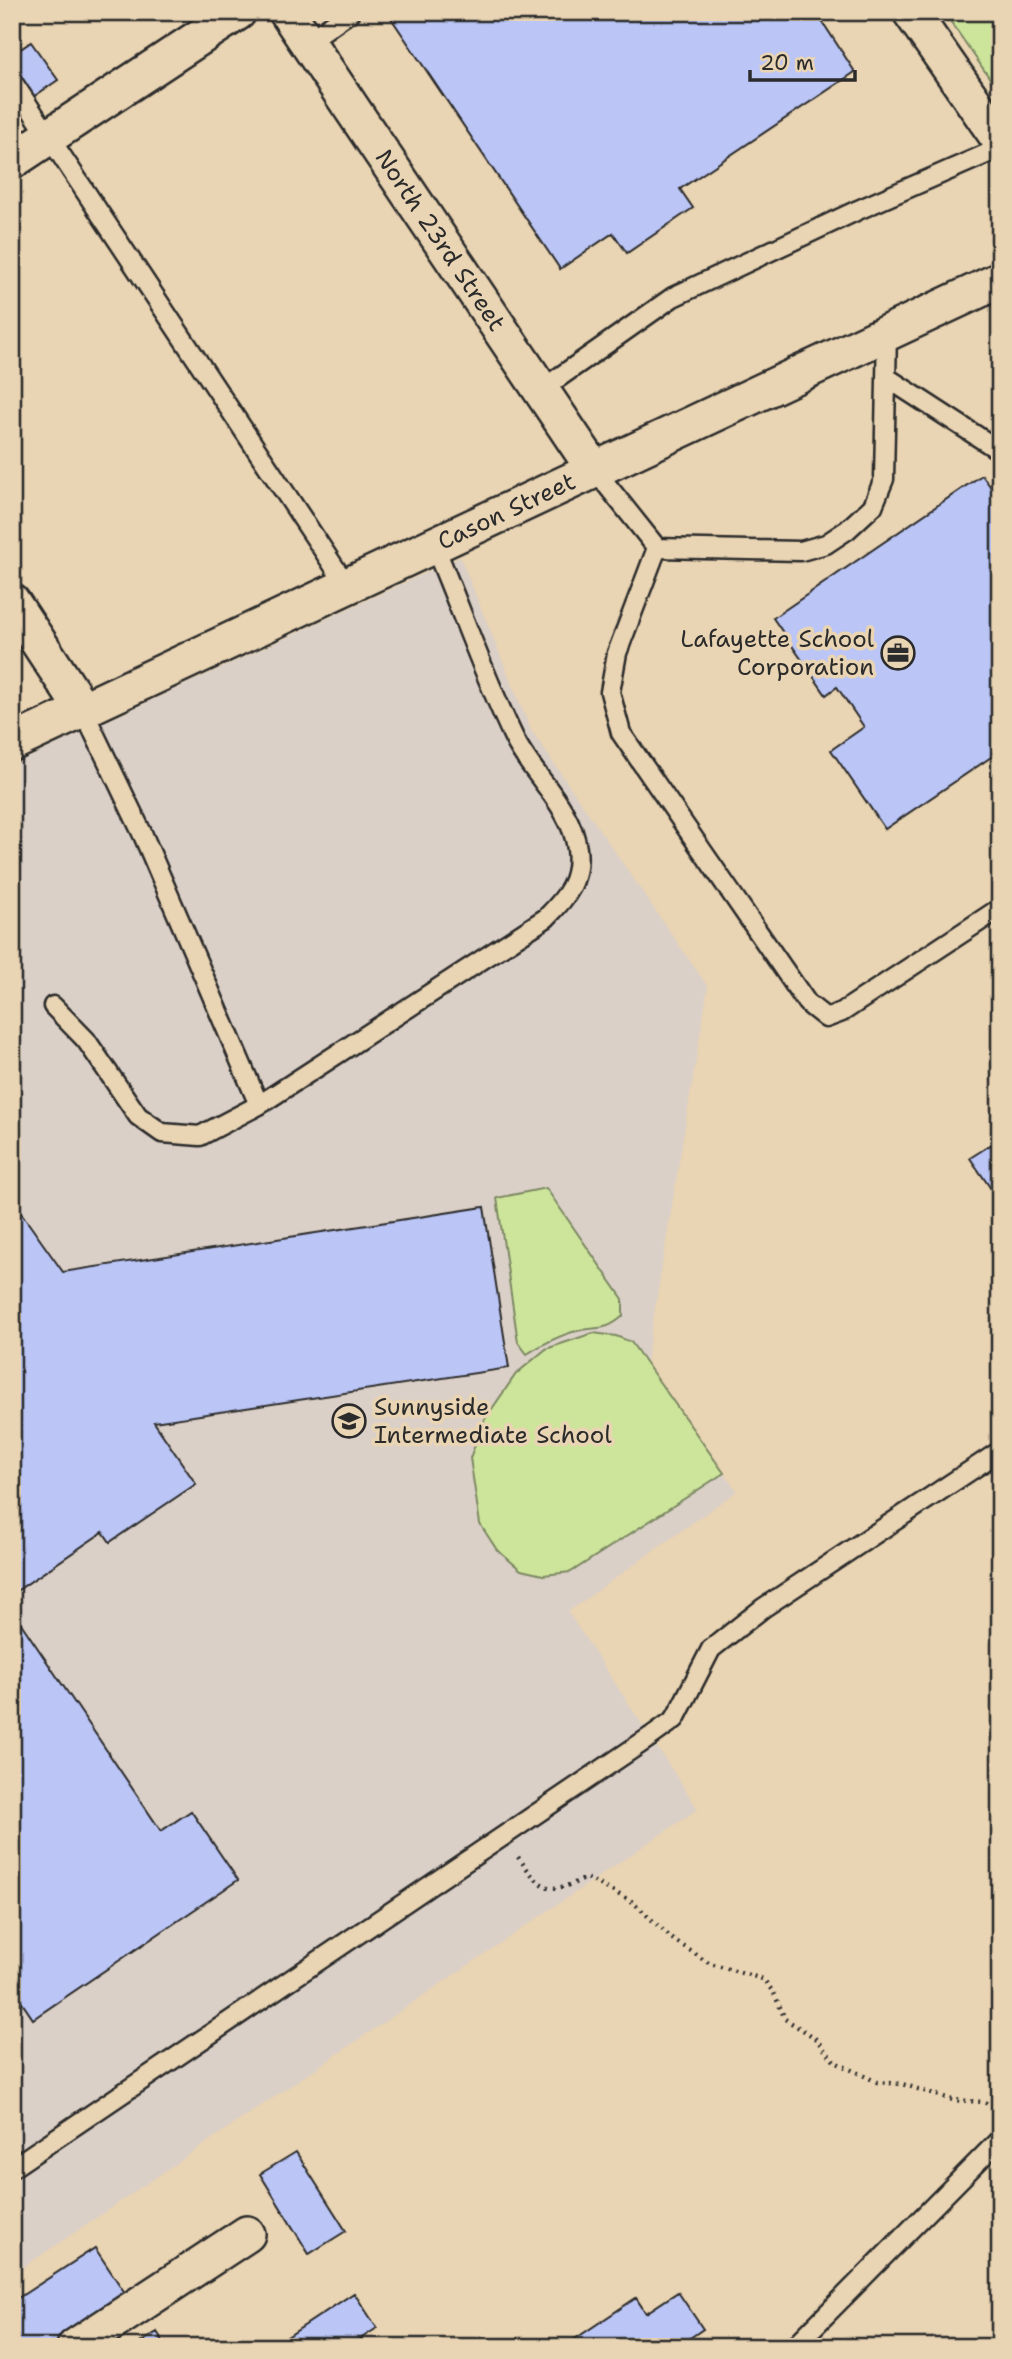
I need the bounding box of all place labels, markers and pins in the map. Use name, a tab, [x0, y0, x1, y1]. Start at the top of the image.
place label: Lafayette School Corporation	[680, 623, 875, 683]
office icon: Lafayette School Corporation	[879, 634, 917, 672]
place label: Sunnyside Intermediate School	[374, 1391, 612, 1451]
school or university icon: Sunnyside Intermediate School	[330, 1402, 368, 1440]

